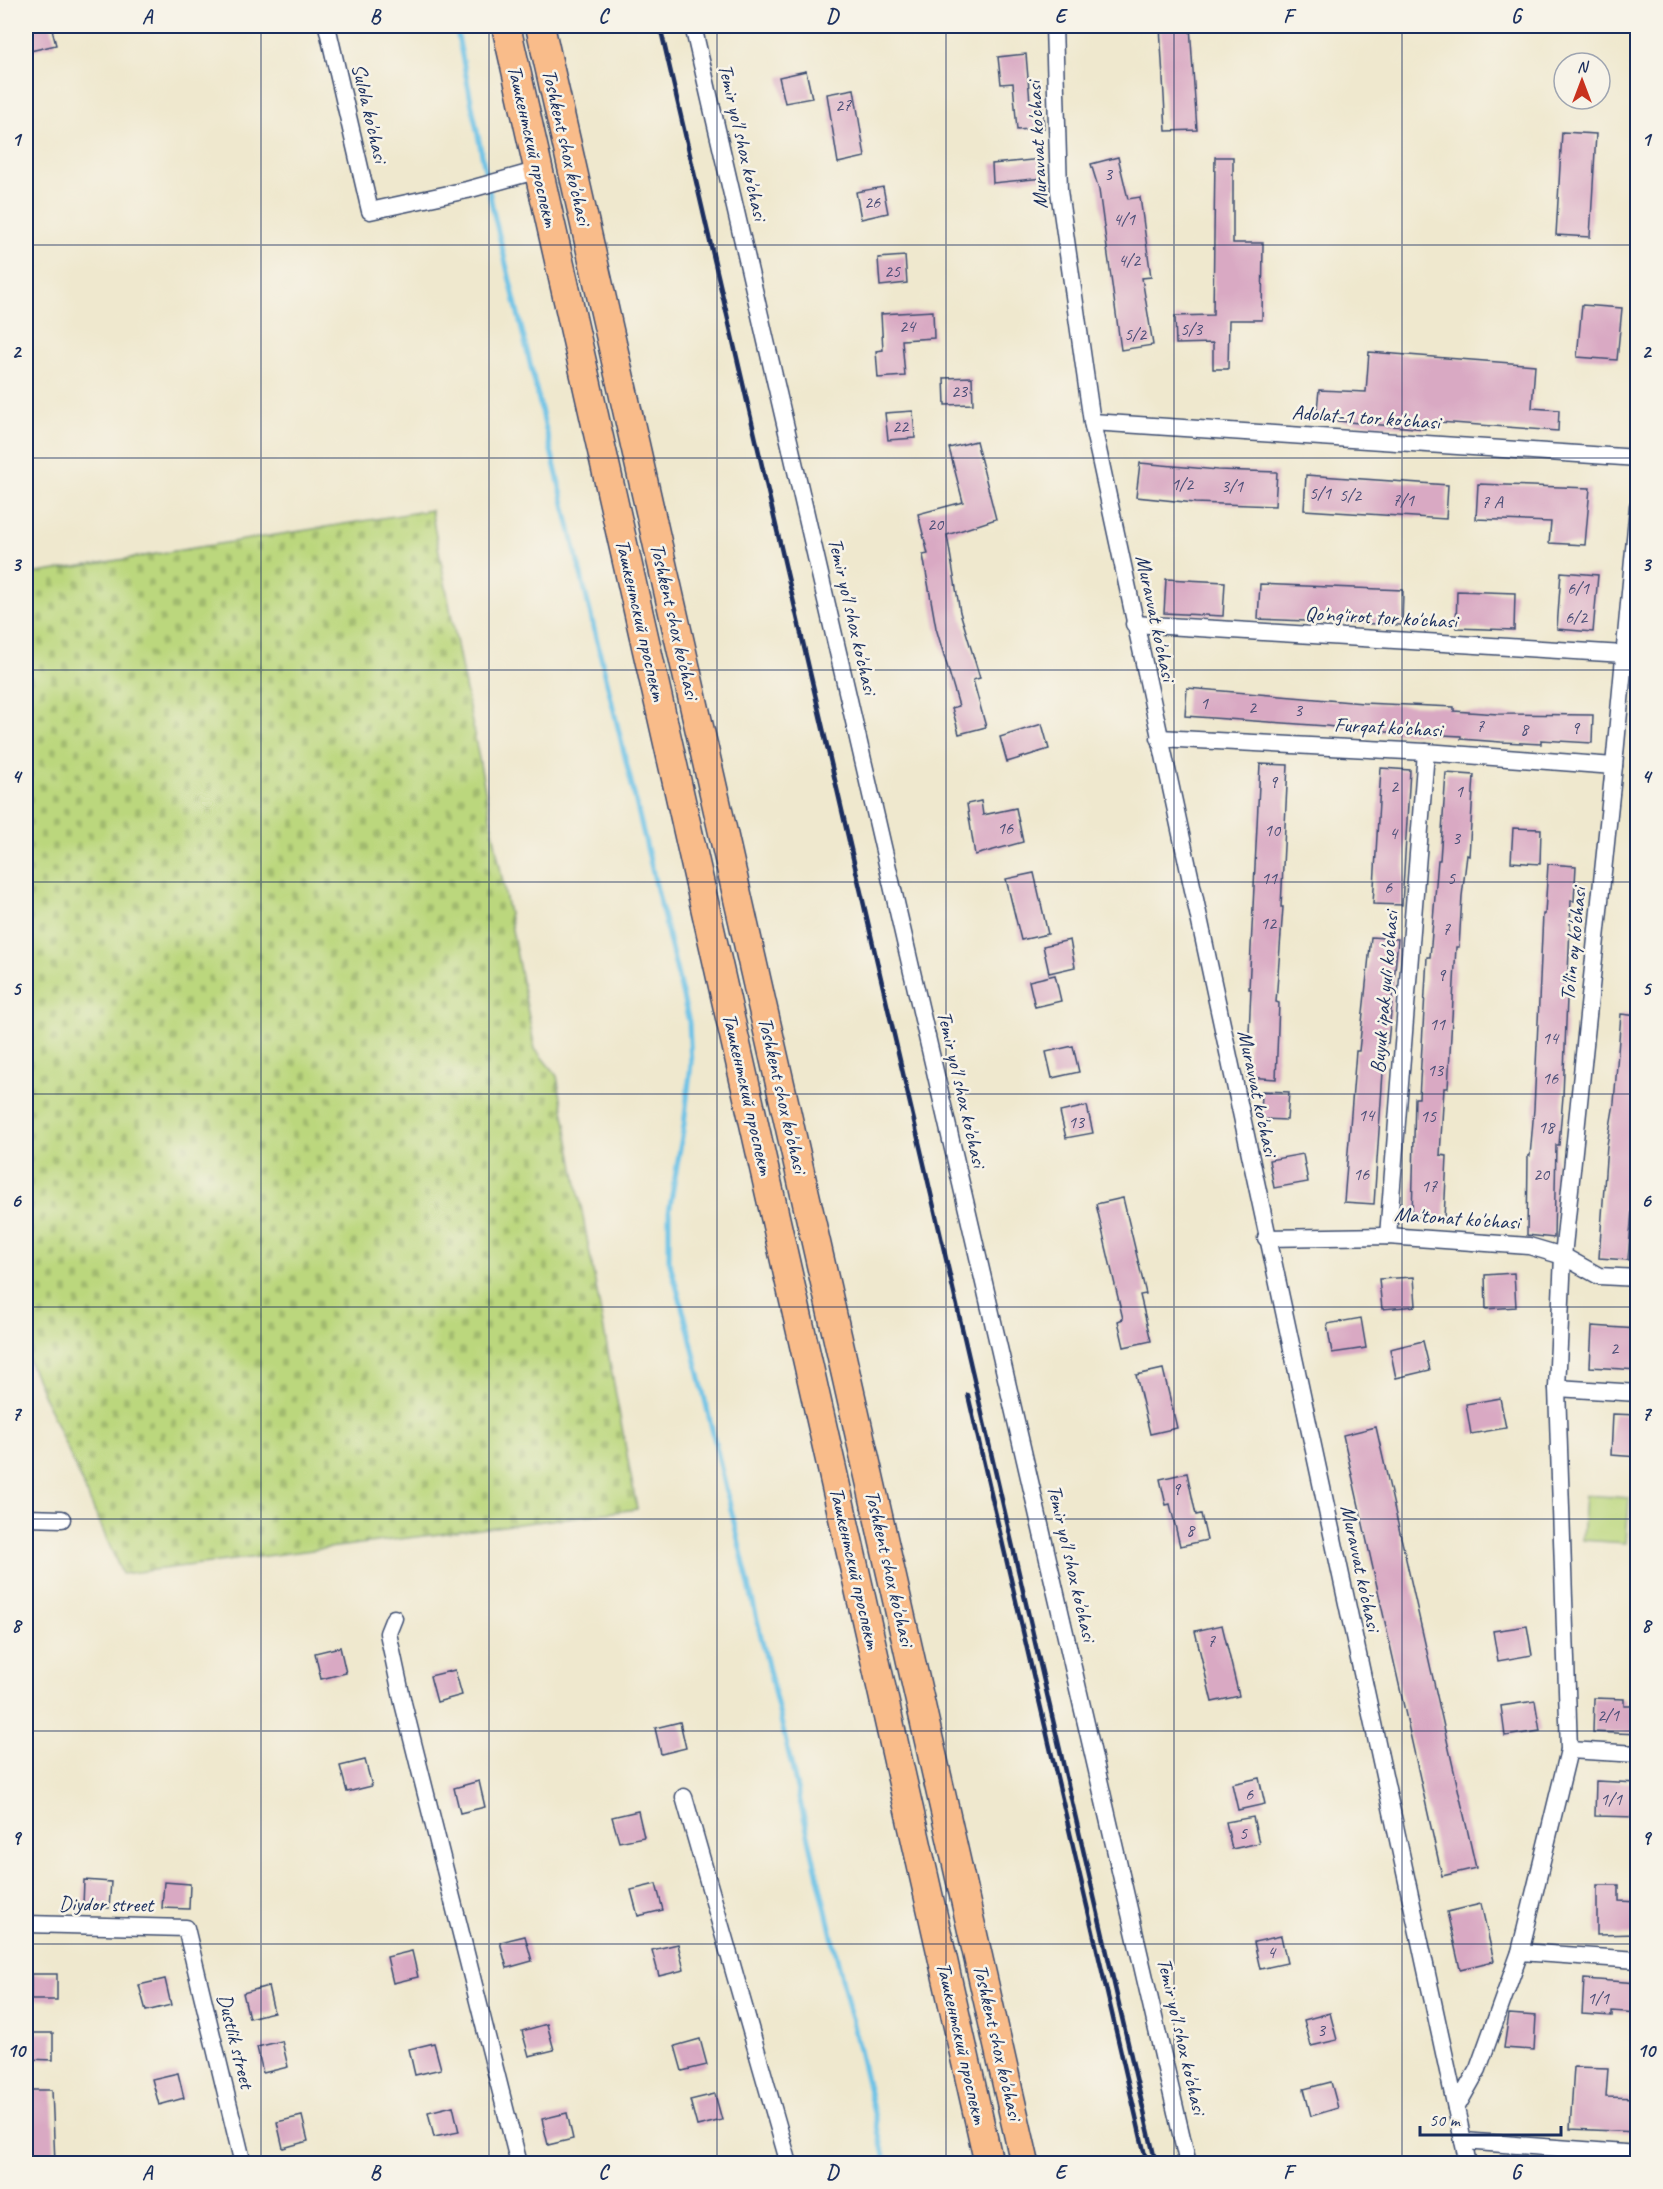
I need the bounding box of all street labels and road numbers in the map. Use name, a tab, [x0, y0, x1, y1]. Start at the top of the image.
street label: Sulola ko'chasi	[346, 61, 395, 168]
street label: Temir yo'l shox ko'chasi	[712, 61, 774, 226]
street label: Ташкентский проспект	[502, 63, 565, 231]
street label: Toshkent shox ko'chasi	[536, 67, 598, 230]
street label: Muravvat ko'chasi	[1021, 77, 1053, 210]
street label: Adolat-1 tor ko'chasi	[1291, 399, 1444, 435]
street label: Temir yo'l shox ko'chasi	[822, 535, 884, 700]
street label: Ташкентский проспект	[610, 537, 673, 705]
street label: Toshkent shox ko'chasi	[644, 541, 706, 704]
street label: Muravvat ko'chasi	[1130, 553, 1183, 686]
street label: Qo'ng'irot tor ko'chasi	[1304, 600, 1461, 634]
street label: Furqat ko'chasi	[1333, 711, 1446, 743]
street label: To'lin oy ko'chasi	[1554, 883, 1592, 1002]
street label: Buyuk ipak yuli ko'chasi	[1364, 907, 1404, 1074]
street label: Temir yo'l shox ko'chasi	[931, 1008, 993, 1173]
street label: Ташкентский проспект	[717, 1011, 780, 1179]
street label: Toshkent shox ko'chasi	[752, 1015, 814, 1178]
street label: Muravvat ko'chasi	[1232, 1028, 1285, 1161]
street label: Ma'tonat ko'chasi	[1393, 1201, 1524, 1236]
street label: Temir yo'l shox ko'chasi	[1041, 1482, 1103, 1647]
street label: Ташкентский проспект	[824, 1485, 887, 1653]
street label: Toshkent shox ko'chasi	[859, 1488, 921, 1651]
street label: Muravvat ko'chasi	[1335, 1503, 1388, 1636]
street label: Diydor street	[59, 1890, 155, 1918]
street label: Temir yo'l shox ko'chasi	[1151, 1955, 1213, 2120]
street label: Ташкентский проспект	[931, 1960, 994, 2128]
street label: Toshkent shox ko'chasi	[967, 1962, 1029, 2125]
street label: Dustlik street	[212, 1991, 261, 2093]

